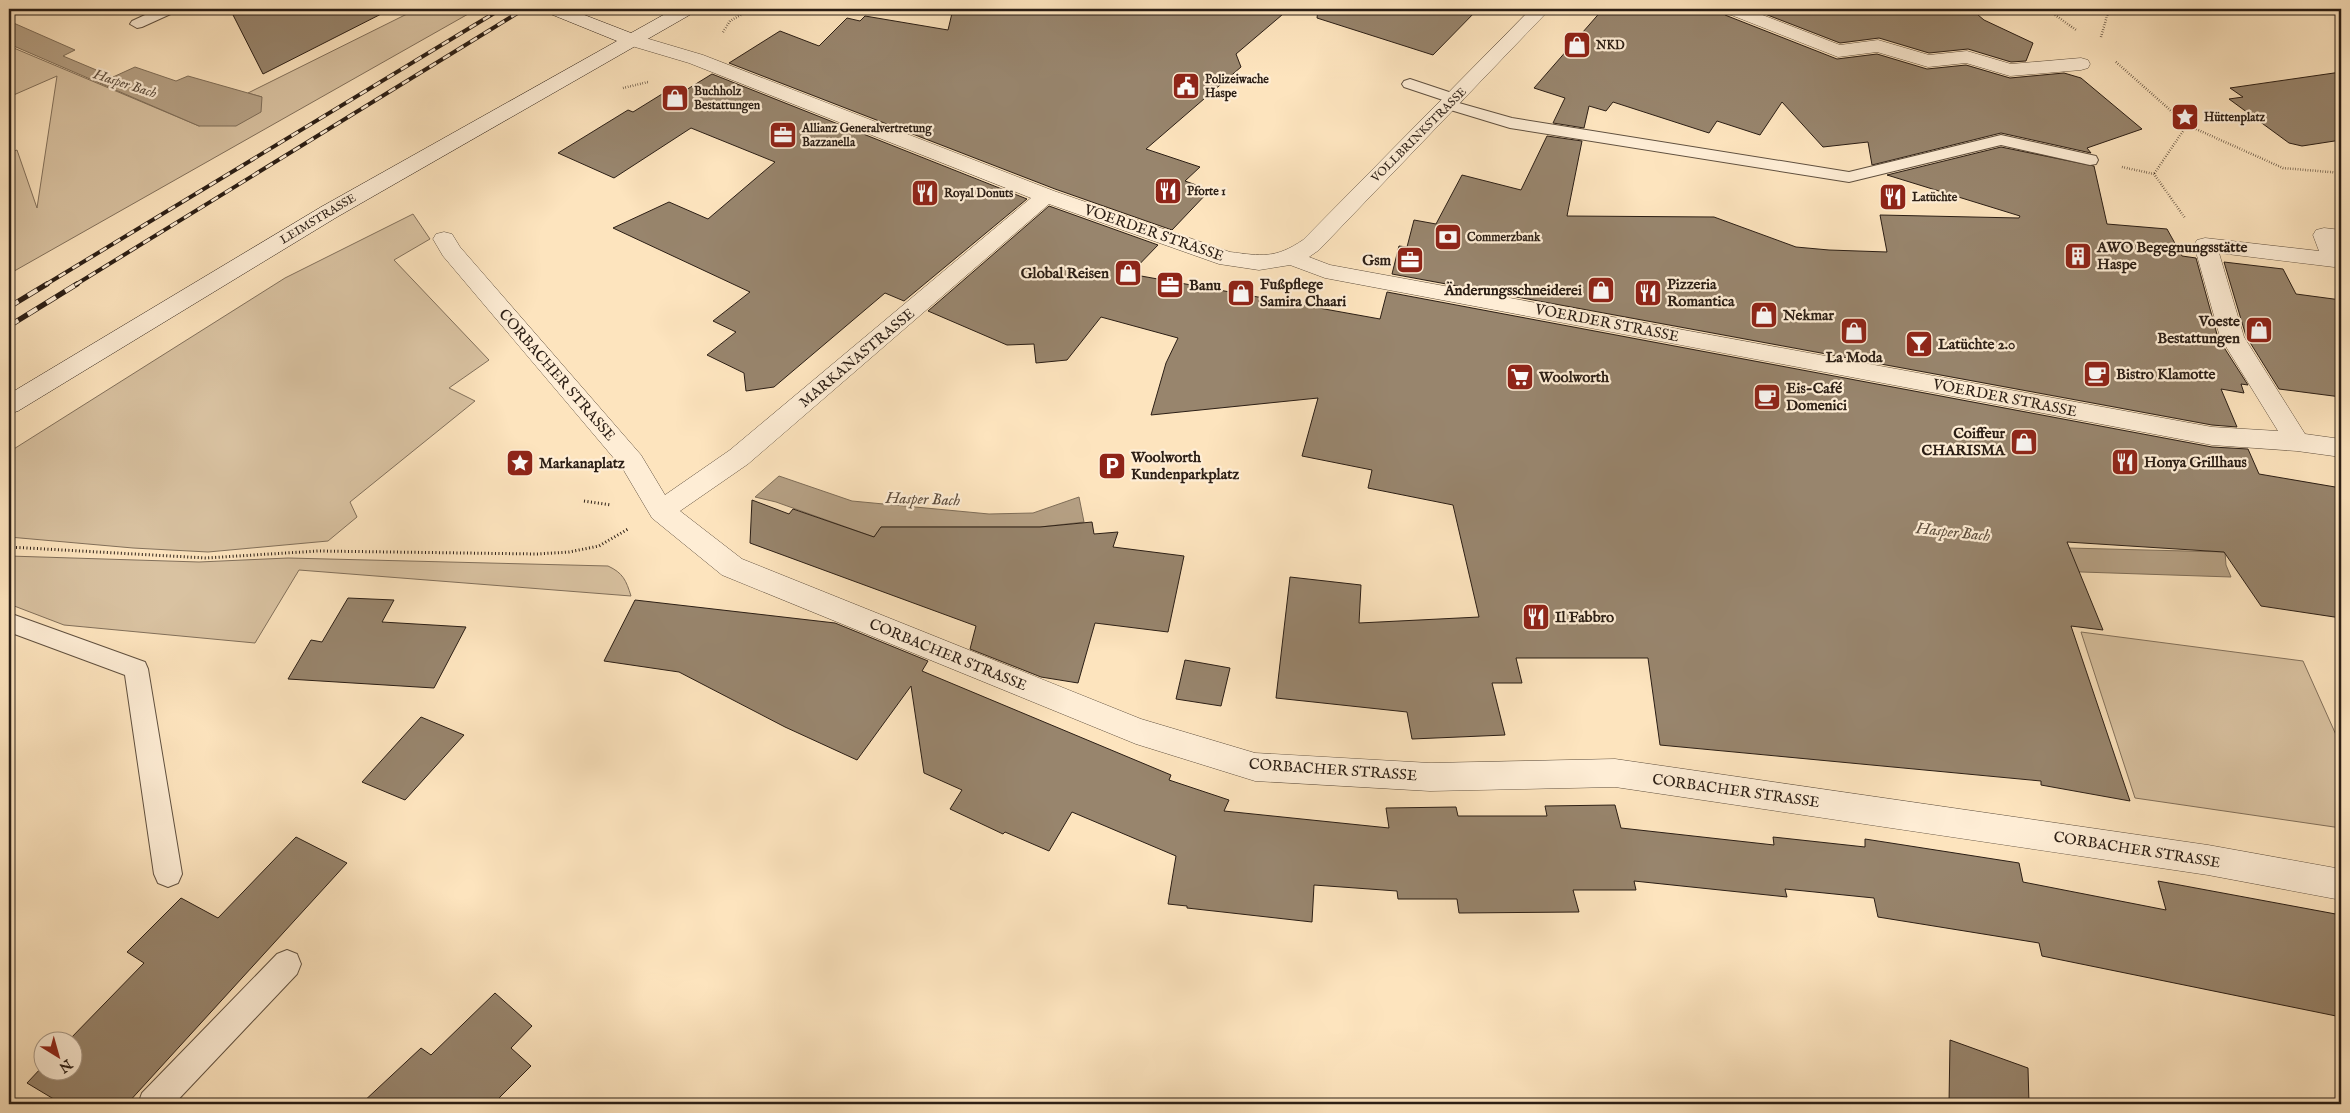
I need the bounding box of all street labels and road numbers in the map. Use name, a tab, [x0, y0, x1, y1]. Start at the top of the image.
street label: VOLLBRINKSTRASSE	[1368, 84, 1470, 186]
street label: LEIMSTRASSE	[277, 190, 359, 248]
street label: VOERDER STRASSE	[1081, 200, 1226, 266]
street label: VOERDER STRASSE	[1532, 300, 1681, 346]
street label: MARKANASTRASSE	[795, 304, 919, 412]
street label: CORBACHER STRASSE	[495, 305, 619, 445]
street label: VOERDER STRASSE	[1930, 375, 2079, 421]
street label: CORBACHER STRASSE	[866, 615, 1030, 695]
street label: CORBACHER STRASSE	[1248, 755, 1418, 785]
street label: CORBACHER STRASSE	[1651, 770, 1821, 812]
street label: CORBACHER STRASSE	[2052, 827, 2222, 873]

